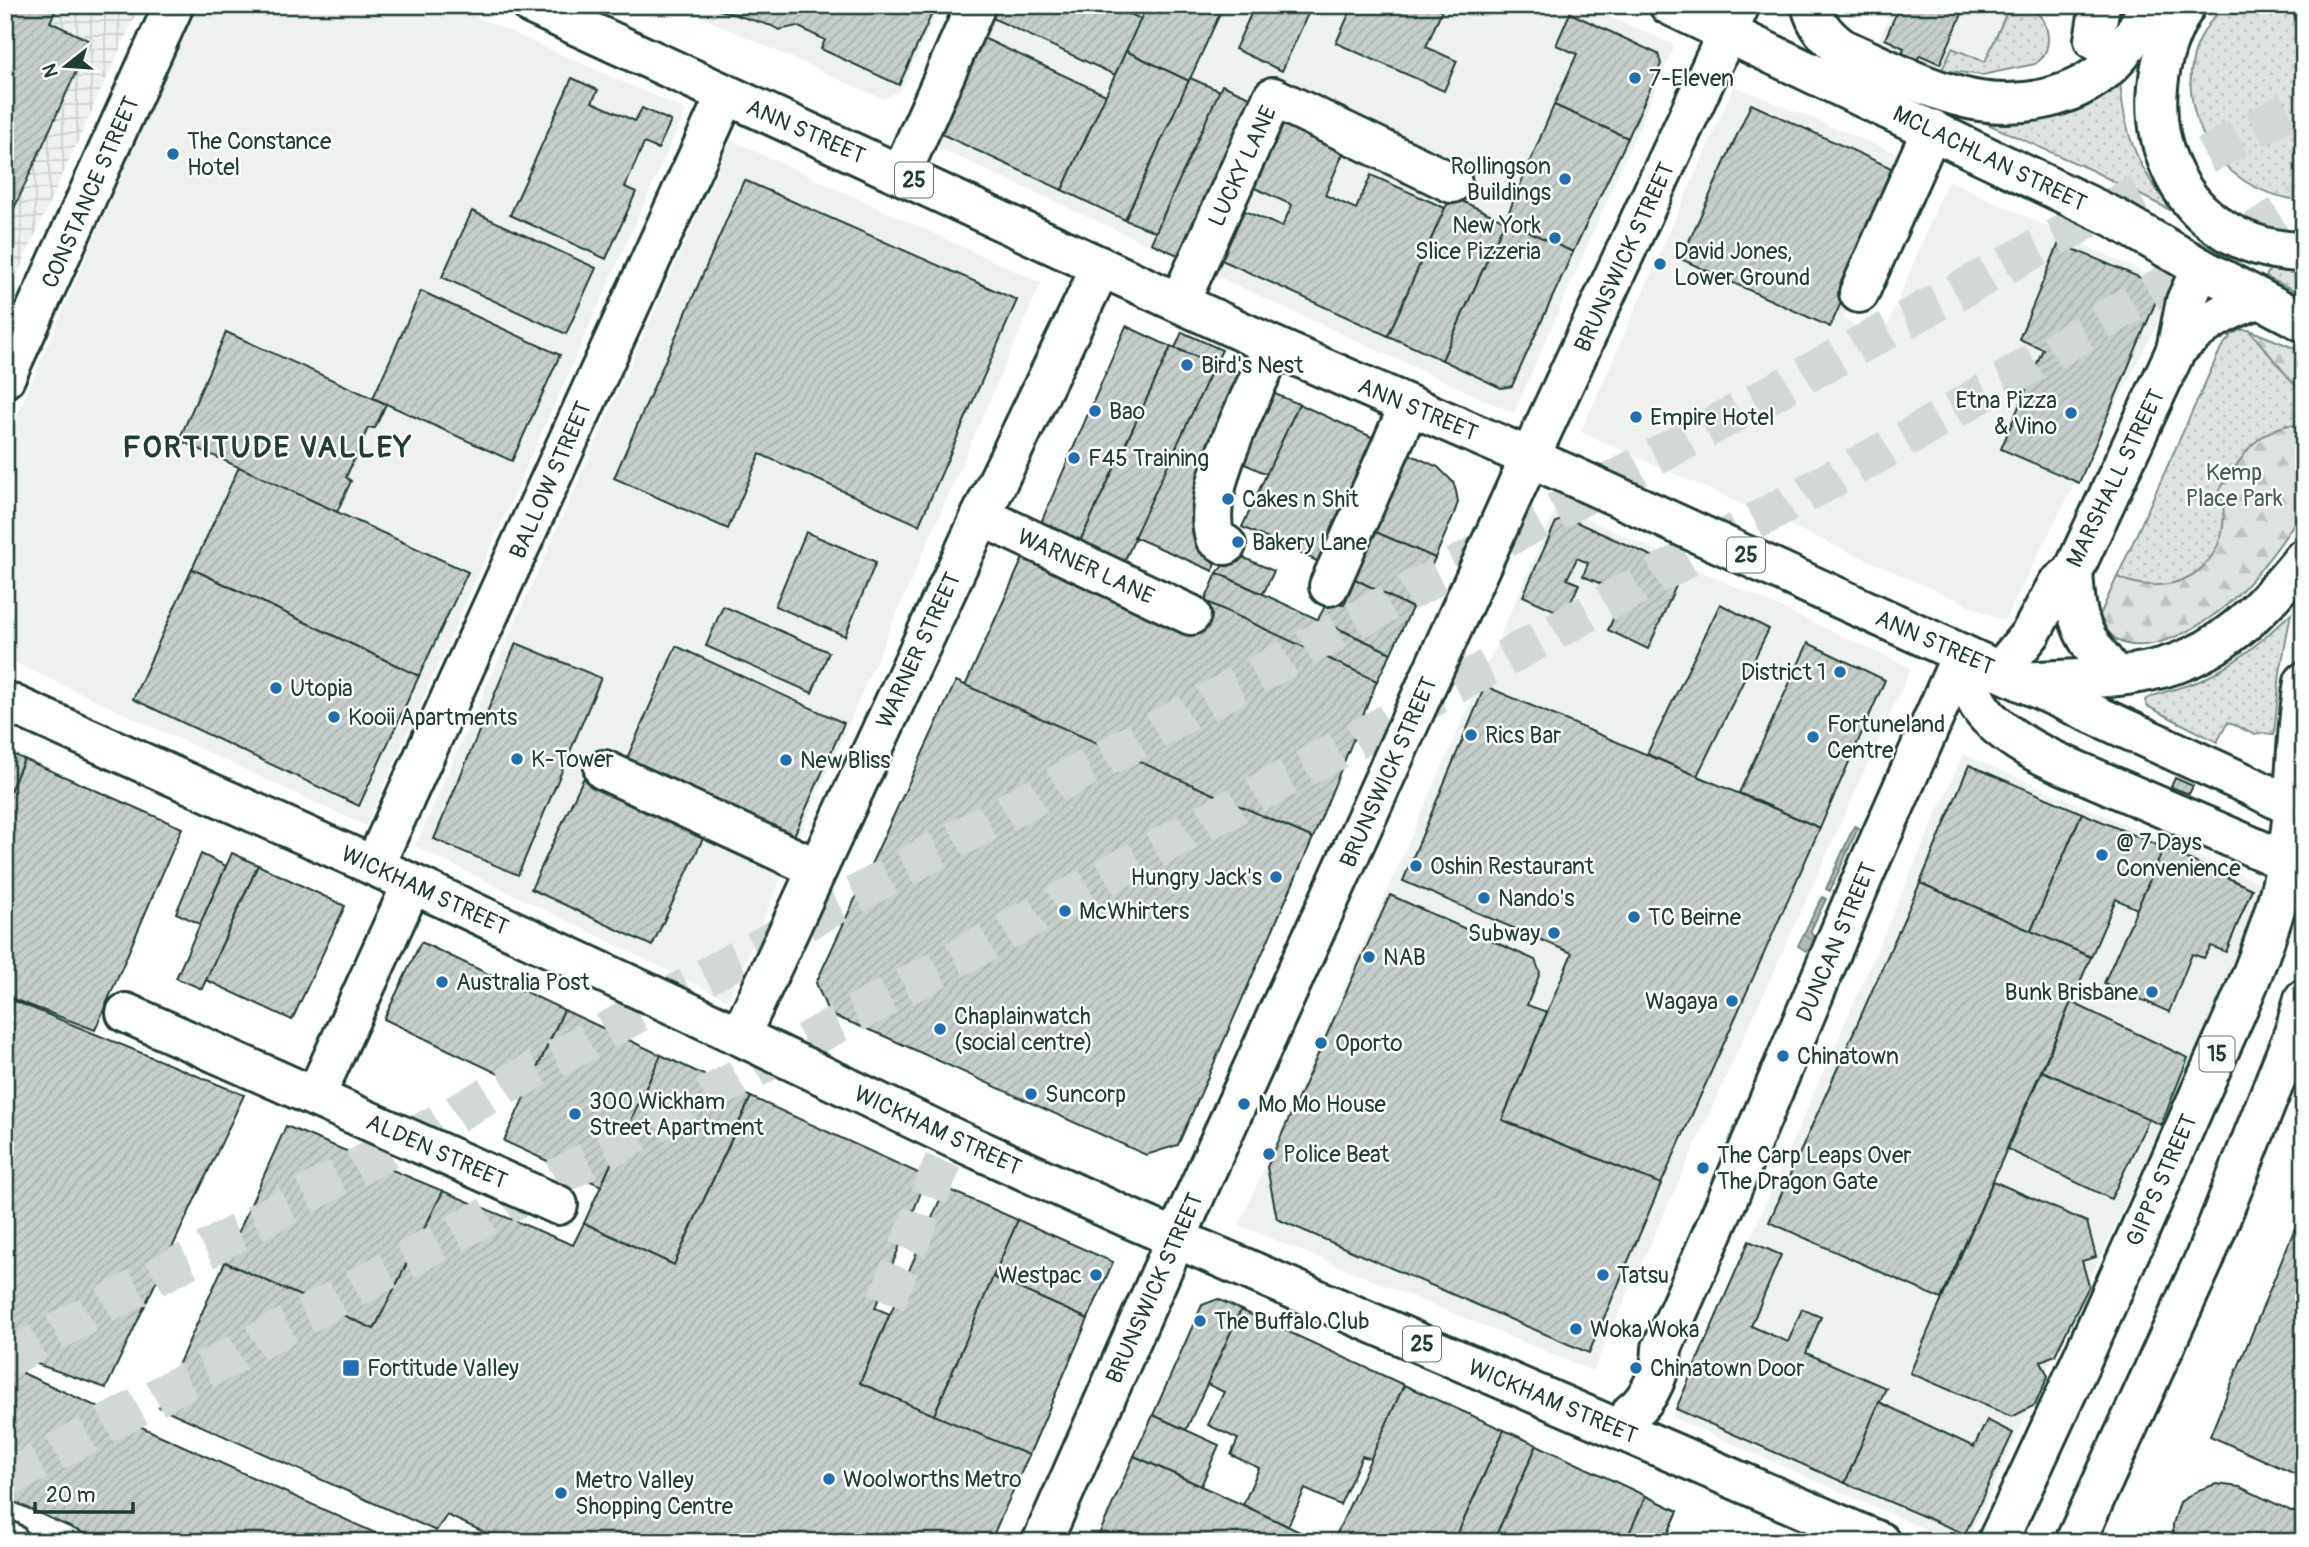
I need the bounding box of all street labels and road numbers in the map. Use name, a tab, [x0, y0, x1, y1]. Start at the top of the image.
street label: CONSTANCE STREET	[35, 92, 146, 293]
street label: ANN STREET	[742, 92, 870, 171]
street label: MCLACHLAN STREET	[1888, 99, 2092, 218]
street label: LUCKY LANE	[1202, 101, 1283, 231]
street label: BRUNSWICK STREET	[1568, 158, 1681, 357]
road number: 25	[895, 162, 933, 198]
street label: ANN STREET	[1354, 371, 1482, 448]
street label: MARSHALL STREET	[2060, 384, 2171, 572]
street label: BALLOW STREET	[503, 397, 598, 563]
street label: WARNER LANE	[1013, 522, 1159, 611]
road number: 25	[1727, 538, 1765, 572]
street label: WARNER STREET	[870, 568, 967, 733]
street label: ANN STREET	[1871, 603, 1999, 682]
street label: BRUNSWICK STREET	[1333, 672, 1444, 872]
street label: WICKHAM STREET	[336, 839, 513, 942]
street label: DUNCAN STREET	[1790, 858, 1883, 1027]
road number: 15	[2200, 1036, 2234, 1072]
street label: WICKHAM STREET	[849, 1079, 1026, 1182]
street label: ALDEN STREET	[362, 1107, 512, 1196]
street label: GIPPS STREET	[2119, 1109, 2204, 1251]
street label: BRUNSWICK STREET	[1099, 1188, 1210, 1388]
road number: 25	[1403, 1326, 1441, 1362]
street label: WICKHAM STREET	[1464, 1353, 1642, 1450]

